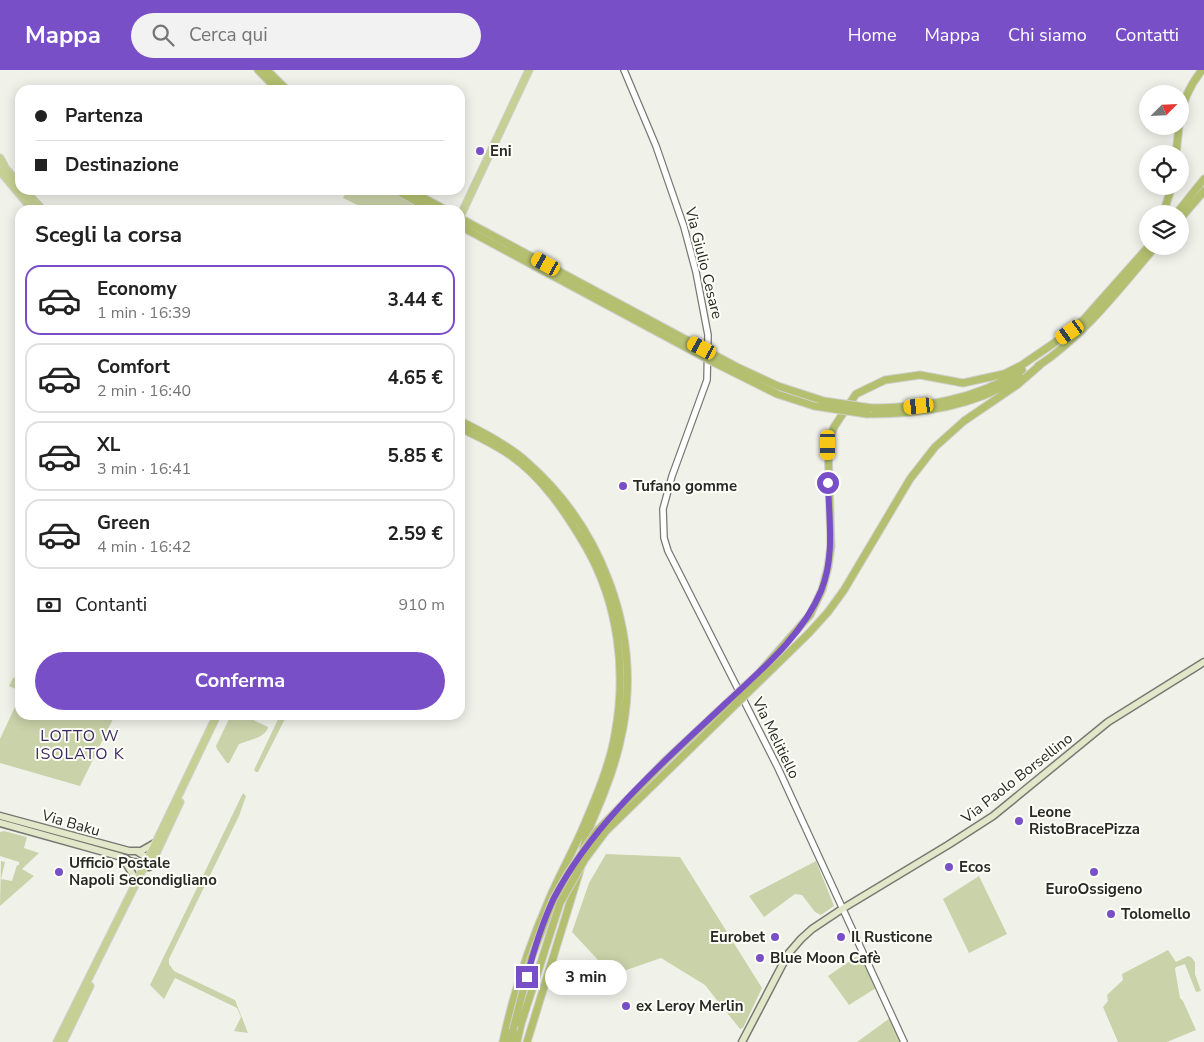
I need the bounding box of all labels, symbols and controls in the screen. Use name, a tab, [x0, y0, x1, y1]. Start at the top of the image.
search box	[131, 13, 481, 58]
text: Mappa	[25, 19, 101, 51]
icon: search	[149, 21, 177, 49]
text: Cerca qui	[189, 22, 268, 48]
text: Home	[848, 23, 896, 47]
text: Mappa	[924, 23, 980, 47]
text: Chi siamo	[1008, 23, 1087, 47]
text: Contatti	[1115, 23, 1179, 47]
north arrow	[1139, 85, 1189, 135]
map controls	[1139, 85, 1189, 255]
text: Partenza	[65, 103, 143, 129]
place label: Eni	[490, 141, 512, 161]
marker: Eni	[474, 145, 486, 157]
button: locate	[1139, 145, 1189, 195]
text: Destinazione	[65, 152, 179, 178]
street label: Via Giulio Cesare	[680, 204, 728, 321]
button: layers	[1139, 205, 1189, 255]
text: Scegli la corsa	[35, 220, 182, 250]
car	[529, 250, 562, 278]
text: Economy	[97, 276, 177, 302]
icon: car	[37, 278, 82, 323]
text: 3.44 €	[388, 287, 443, 313]
text: 1 min · 16:39	[97, 302, 191, 324]
car	[1053, 317, 1086, 347]
car	[685, 334, 718, 362]
text: Comfort	[97, 354, 170, 380]
icon: car	[37, 356, 82, 401]
text: 4.65 €	[388, 365, 443, 391]
text: 2 min · 16:40	[97, 380, 191, 402]
car	[903, 397, 934, 415]
car	[820, 430, 835, 460]
text: XL	[97, 432, 120, 458]
icon: car	[37, 434, 82, 479]
text: 5.85 €	[388, 443, 443, 469]
text: 3 min · 16:41	[97, 458, 191, 480]
route start	[817, 472, 839, 494]
place label: Tufano gomme	[633, 476, 737, 496]
marker: Tufano gomme	[617, 480, 629, 492]
text: Green	[97, 510, 150, 536]
icon: car	[37, 512, 82, 557]
text: 2.59 €	[388, 521, 443, 547]
text: 4 min · 16:42	[97, 536, 191, 558]
icon: cash	[35, 591, 63, 619]
text: Contanti	[75, 592, 147, 618]
text: 910 m	[398, 594, 445, 616]
button: Conferma	[35, 652, 445, 710]
street label: Via Melitiello	[747, 693, 804, 782]
district label: LOTTO W ISOLATO K	[35, 725, 125, 765]
street label: Via Paolo Borsellino	[957, 728, 1077, 828]
place label: Leone RistoBracePizza	[1029, 802, 1140, 839]
street label: Via Baku	[39, 805, 102, 841]
marker: Leone RistoBracePizza	[1013, 815, 1025, 827]
place label: Ufficio Postale Napoli Secondigliano	[69, 853, 217, 890]
place label: Ecos	[959, 857, 991, 877]
marker: Ecos	[943, 861, 955, 873]
marker: Ufficio Postale Napoli Secondigliano	[53, 866, 65, 878]
marker: EuroOssigeno	[1088, 866, 1100, 878]
place label: EuroOssigeno	[1046, 879, 1143, 899]
place label: Tolomello	[1121, 904, 1191, 924]
marker: Tolomello	[1105, 908, 1117, 920]
place label: Eurobet	[710, 927, 765, 947]
place label: Il Rusticone	[851, 927, 932, 947]
marker: Eurobet	[769, 931, 781, 943]
marker: Il Rusticone	[835, 931, 847, 943]
place label: Blue Moon Cafè	[770, 948, 881, 968]
marker: Blue Moon Cafè	[754, 952, 766, 964]
callout: 3 min	[544, 960, 627, 994]
route end	[516, 966, 538, 988]
text: 3 min	[565, 966, 607, 988]
place label: ex Leroy Merlin	[636, 996, 743, 1016]
marker: ex Leroy Merlin	[620, 1000, 632, 1012]

